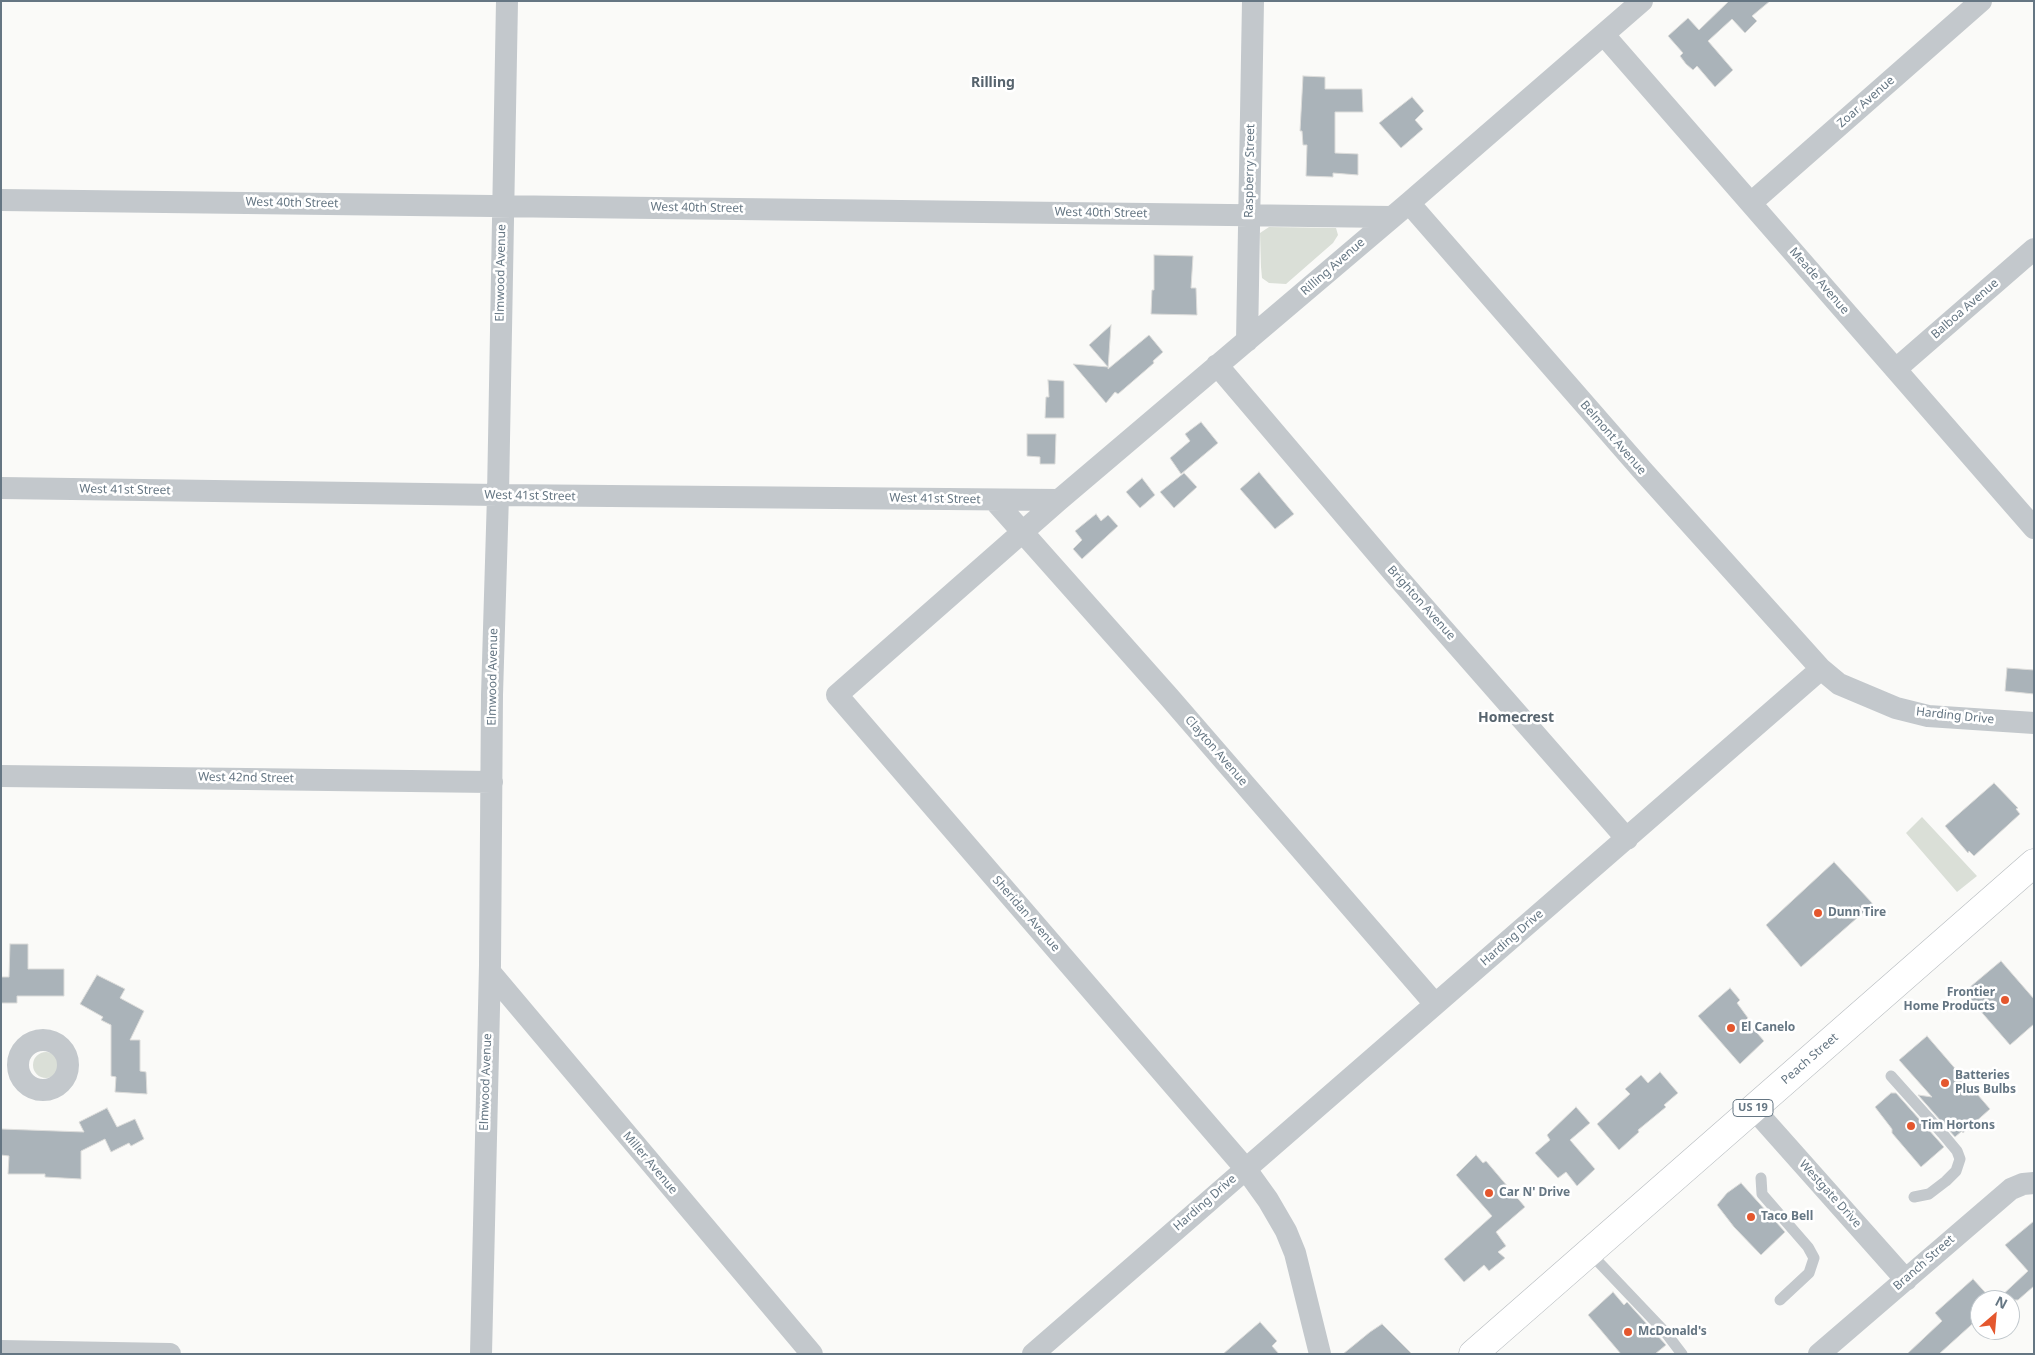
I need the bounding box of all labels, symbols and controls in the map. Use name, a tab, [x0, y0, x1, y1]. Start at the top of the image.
street label: Zoar Avenue	[1834, 73, 1898, 131]
district label: Rilling	[971, 75, 1015, 91]
street label: Raspberry Street	[1242, 124, 1258, 218]
street label: West 40th Street	[245, 195, 339, 211]
street label: West 40th Street	[650, 200, 744, 216]
street label: West 40th Street	[1054, 205, 1148, 221]
street label: Elmwood Avenue	[493, 224, 509, 322]
street label: Rilling Avenue	[1298, 235, 1368, 299]
street label: Meade Avenue	[1786, 245, 1852, 317]
street label: Balboa Avenue	[1928, 276, 2002, 342]
street label: Belmont Avenue	[1577, 398, 1649, 478]
street label: West 41st Street	[79, 482, 171, 498]
street label: West 41st Street	[484, 488, 576, 504]
street label: West 41st Street	[889, 491, 981, 507]
street label: Brighton Avenue	[1384, 563, 1458, 643]
street label: Elmwood Avenue	[485, 628, 501, 726]
street label: Harding Drive	[1915, 705, 1995, 727]
district label: Homecrest	[1478, 710, 1554, 726]
street label: Clayton Avenue	[1182, 713, 1250, 789]
street label: West 42nd Street	[198, 770, 294, 786]
street label: Sheridan Avenue	[989, 873, 1063, 955]
place label: Dunn Tire	[1828, 906, 1886, 920]
street label: Harding Drive	[1478, 907, 1546, 969]
marker: Dunn Tire	[1812, 907, 1824, 919]
place label: Frontier Home Products	[1903, 986, 1995, 1014]
marker: Frontier Home Products	[1999, 994, 2011, 1006]
place label: El Canelo	[1741, 1021, 1795, 1035]
marker: El Canelo	[1725, 1022, 1737, 1034]
street label: Peach Street	[1779, 1030, 1841, 1088]
street label: Elmwood Avenue	[477, 1033, 495, 1131]
place label: Batteries Plus Bulbs	[1955, 1069, 2016, 1097]
marker: Batteries Plus Bulbs	[1939, 1077, 1951, 1089]
road number: US 19	[1733, 1100, 1773, 1116]
place label: Tim Hortons	[1921, 1119, 1995, 1133]
marker: Tim Hortons	[1905, 1120, 1917, 1132]
street label: Miller Avenue	[620, 1129, 680, 1197]
street label: Westgate Drive	[1796, 1157, 1864, 1231]
street label: Harding Drive	[1171, 1172, 1239, 1234]
place label: Car N' Drive	[1499, 1186, 1570, 1200]
marker: Car N' Drive	[1483, 1187, 1495, 1199]
place label: Taco Bell	[1761, 1210, 1813, 1224]
marker: Taco Bell	[1745, 1211, 1757, 1223]
street label: Branch Street	[1890, 1232, 1958, 1294]
north arrow	[1970, 1290, 2020, 1340]
text: N	[1992, 1291, 2011, 1313]
place label: McDonald's	[1638, 1325, 1707, 1339]
marker: McDonald's	[1622, 1326, 1634, 1338]

